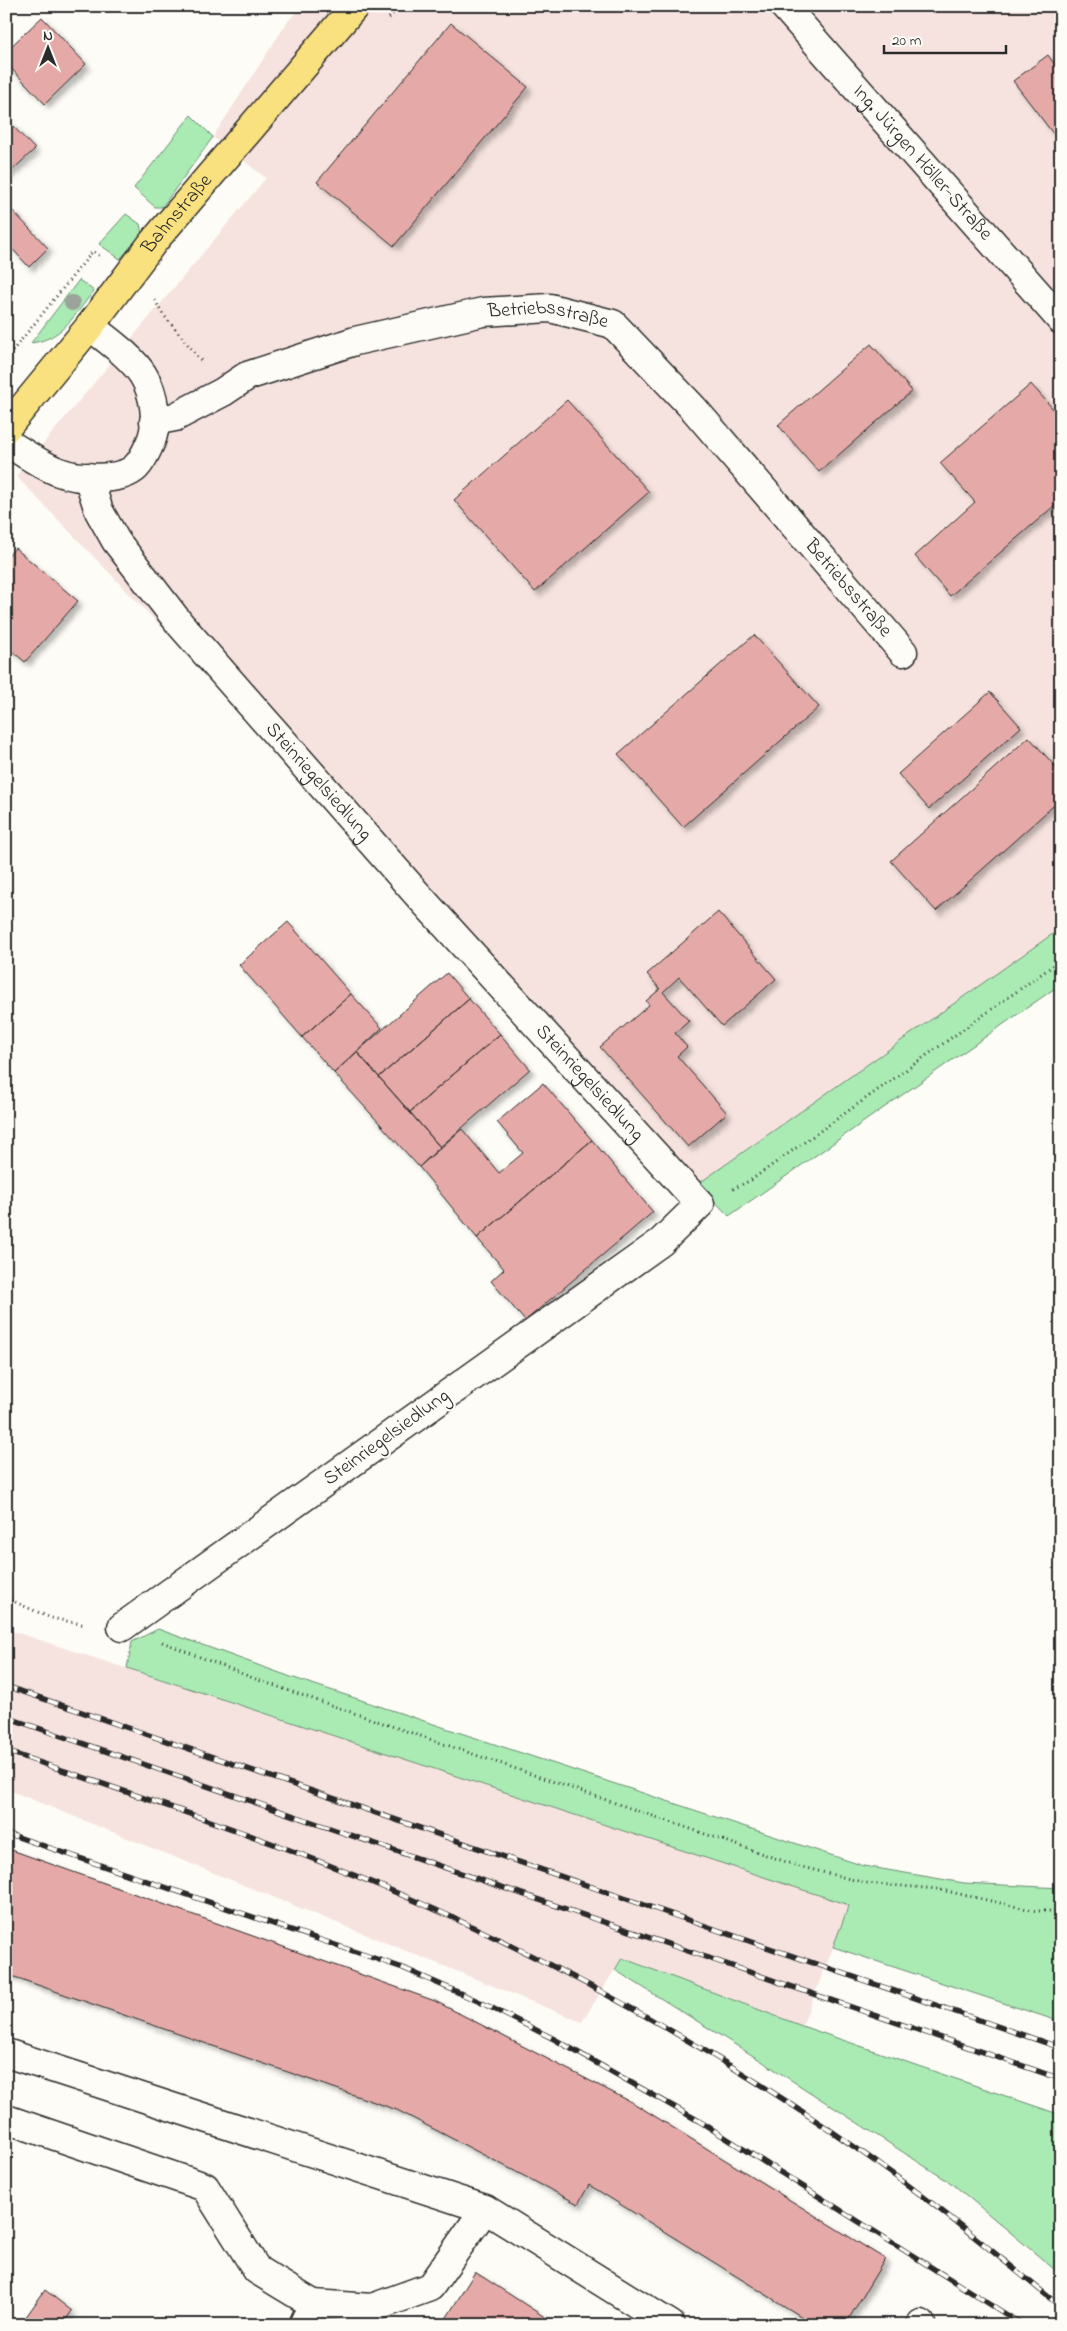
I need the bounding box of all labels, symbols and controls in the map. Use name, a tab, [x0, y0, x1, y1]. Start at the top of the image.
north arrow	[22, 22, 72, 72]
scale bar	[884, 22, 1007, 54]
text: N	[43, 26, 53, 47]
text: 20 m	[892, 30, 922, 52]
street label: Ing. Jürgen Höller-Straße	[845, 78, 999, 247]
street label: Bahnstraße	[134, 168, 220, 261]
street label: Betriebsstraße	[486, 293, 612, 337]
street label: Betriebsstraße	[797, 532, 899, 644]
street label: Steinriegelsiedlung	[258, 716, 379, 848]
street label: Steinriegelsiedlung	[528, 1018, 651, 1149]
street label: Steinriegelsiedlung	[318, 1382, 457, 1495]

